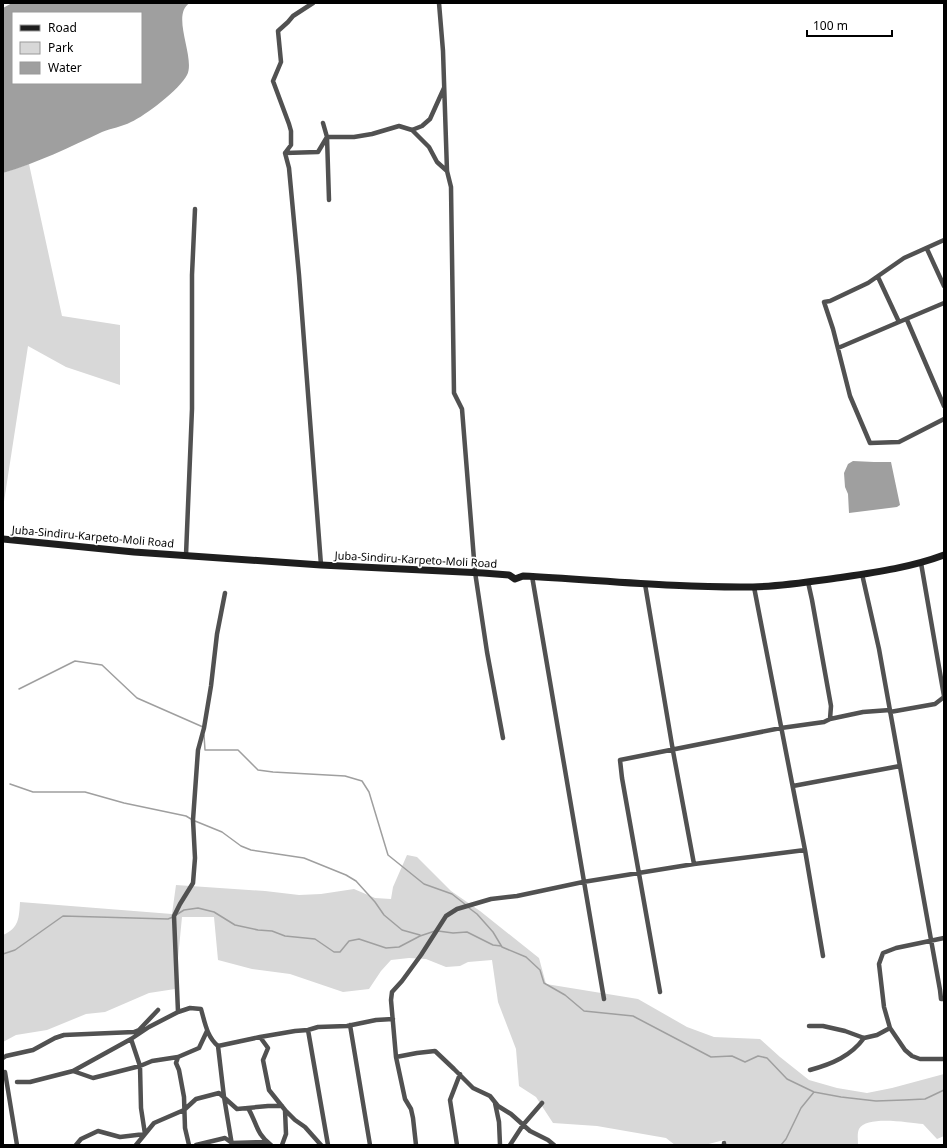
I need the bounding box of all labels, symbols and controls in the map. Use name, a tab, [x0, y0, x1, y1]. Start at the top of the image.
legend	[12, 12, 142, 84]
scale bar	[807, 12, 892, 38]
text: 100 m	[813, 17, 848, 34]
text: Road	[48, 19, 77, 36]
text: Park	[48, 39, 74, 56]
text: Water	[48, 59, 82, 76]
street label: Juba-Sindiru-Karpeto-Moli Road	[10, 521, 175, 551]
street label: Juba-Sindiru-Karpeto-Moli Road	[333, 547, 498, 571]

